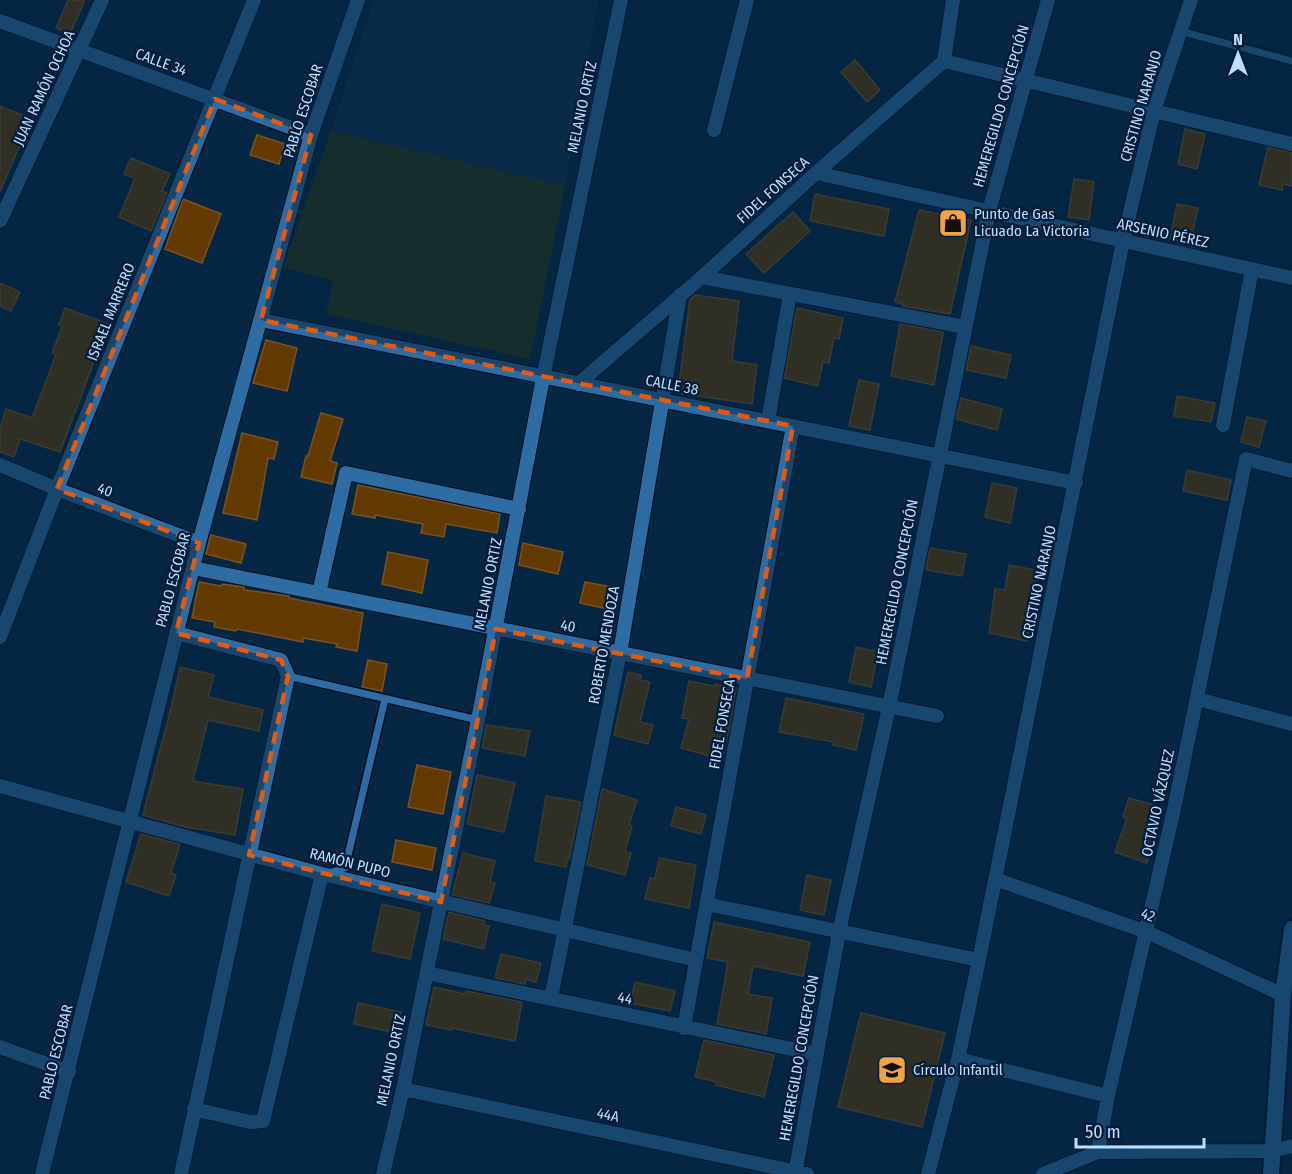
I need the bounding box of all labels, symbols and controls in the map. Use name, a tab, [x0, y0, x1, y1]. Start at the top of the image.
street label: HEMEREGILDO CONCEPCIÓN	[969, 23, 1033, 189]
north arrow	[1208, 24, 1268, 84]
street label: JUAN RAMÓN OCHOA	[9, 27, 79, 149]
text: N	[1233, 30, 1243, 49]
street label: CALLE 34	[133, 44, 189, 80]
street label: CRISTINO NARANJO	[1116, 48, 1166, 164]
street label: MELANIO ORTIZ	[563, 59, 601, 155]
street label: PABLO ESCOBAR	[279, 62, 327, 160]
street label: FIDEL FONSECA	[733, 153, 813, 227]
place label: Punto de Gas Licuado La Victoria	[974, 205, 1090, 240]
shop icon: Punto de Gas Licuado La Victoria	[937, 207, 969, 239]
street label: ARSENIO PÉREZ	[1115, 214, 1211, 252]
street label: ISRAEL MARRERO	[83, 260, 139, 364]
street label: CALLE 38	[644, 371, 700, 399]
street label: 40	[95, 479, 115, 501]
street label: HEMEREGILDO CONCEPCIÓN	[872, 498, 922, 666]
street label: CRISTINO NARANJO	[1018, 524, 1060, 640]
street label: PABLO ESCOBAR	[152, 531, 194, 629]
street label: MELANIO ORTIZ	[470, 536, 506, 632]
street label: ROBERTO MENDOZA	[585, 585, 623, 705]
street label: 40	[559, 616, 577, 636]
street label: FIDEL FONSECA	[705, 677, 739, 770]
street label: OCTAVIO VÁZQUEZ	[1138, 748, 1178, 858]
street label: RAMÓN PUPO	[308, 844, 392, 882]
street label: 42	[1138, 904, 1158, 926]
street label: HEMEREGILDO CONCEPCIÓN	[776, 974, 822, 1142]
street label: 44	[616, 988, 634, 1008]
street label: PABLO ESCOBAR	[36, 1003, 76, 1101]
street label: MELANIO ORTIZ	[372, 1012, 410, 1108]
school or university icon: Círculo Infantil	[876, 1054, 908, 1086]
place label: Círculo Infantil	[913, 1061, 1003, 1079]
street label: 44A	[595, 1104, 621, 1126]
scale bar	[1076, 1111, 1204, 1149]
text: 50 m	[1085, 1121, 1121, 1143]

